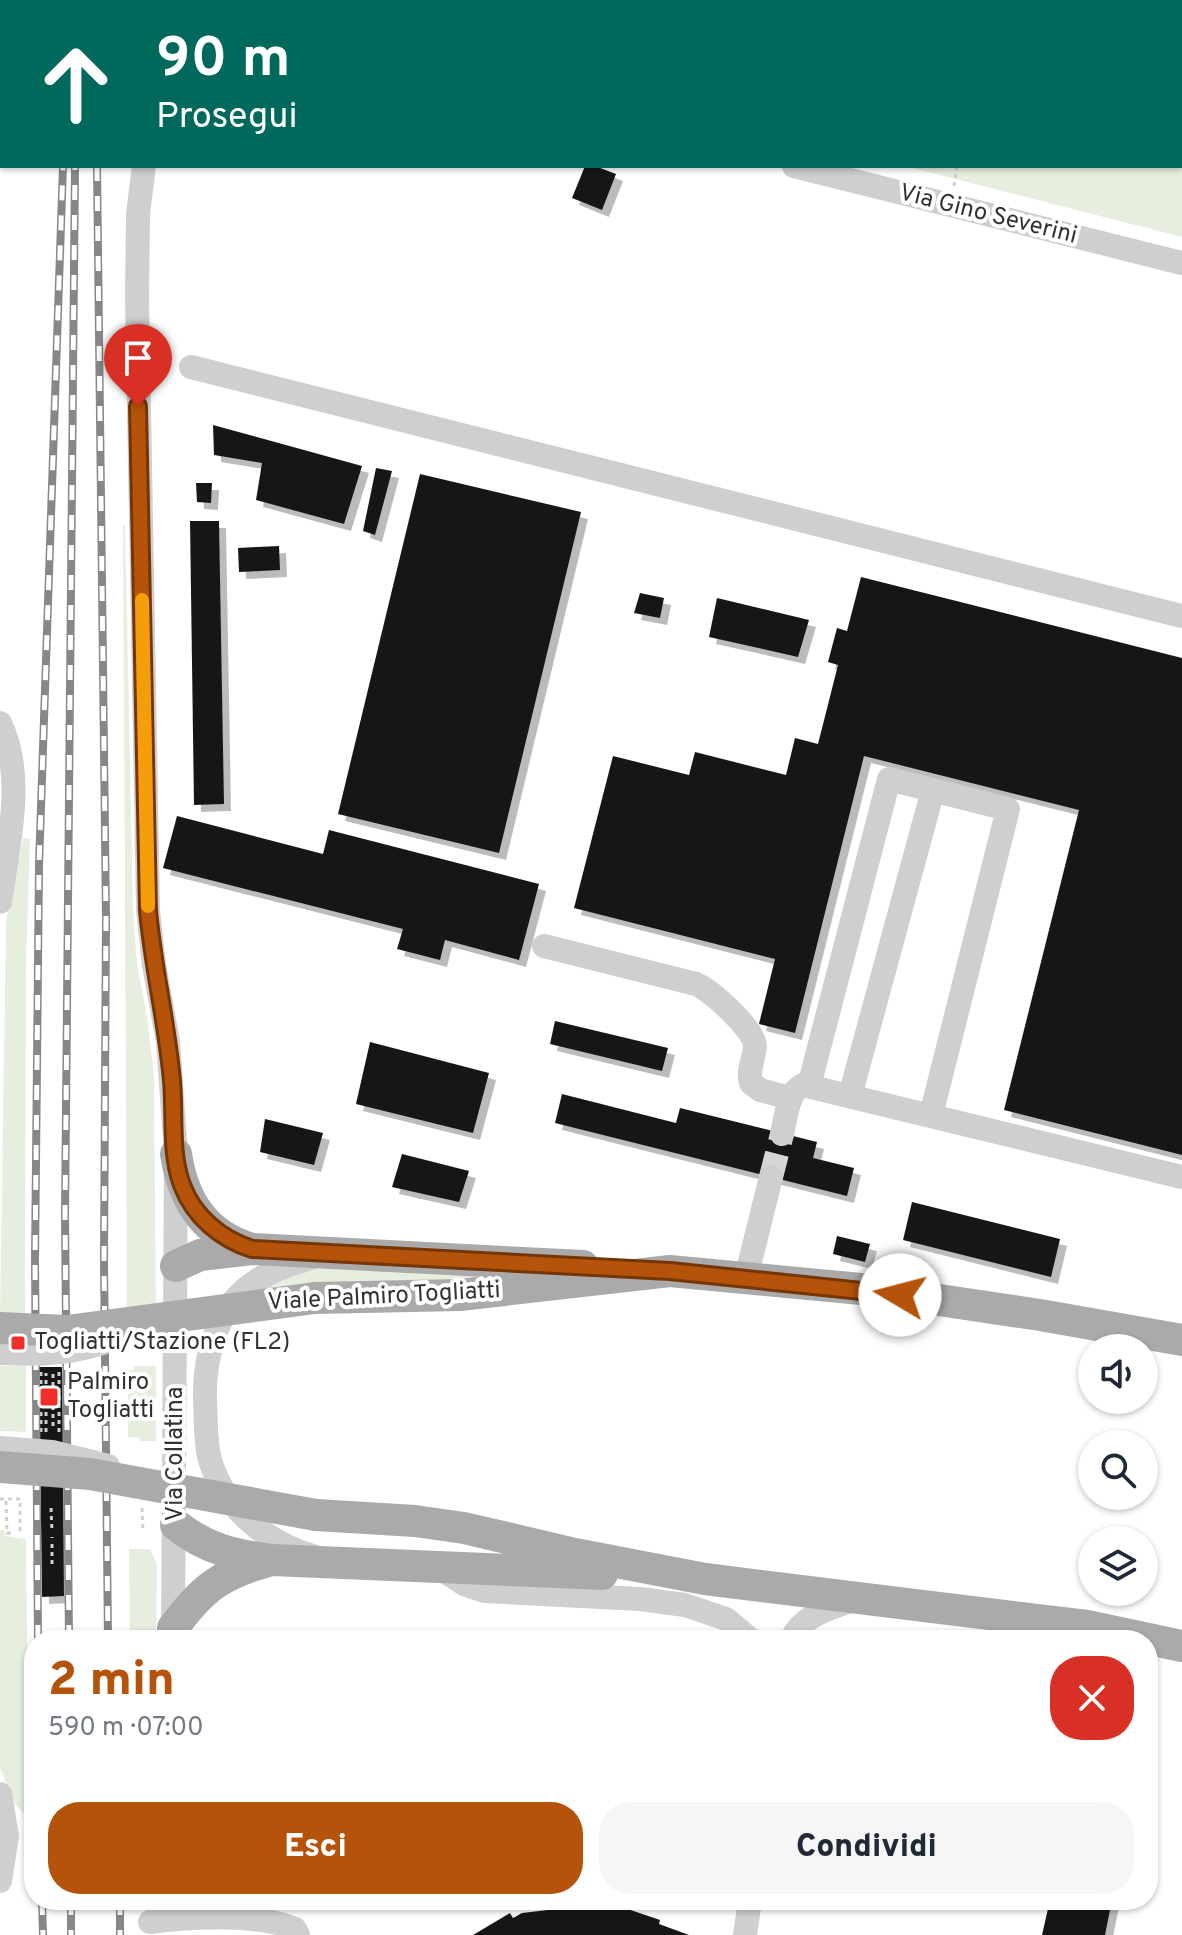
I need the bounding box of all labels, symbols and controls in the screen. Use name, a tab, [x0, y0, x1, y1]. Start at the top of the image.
text: 90 m	[156, 26, 291, 96]
icon: ahead	[24, 32, 128, 136]
text: Prosegui	[156, 95, 298, 141]
street label: Via Gino Severini	[896, 178, 1080, 252]
pin	[104, 324, 172, 406]
icon: arrive	[116, 336, 160, 380]
position arrow	[858, 1253, 942, 1337]
street label: Viale Palmiro Togliatti	[267, 1276, 501, 1318]
place label: Togliatti/Stazione (FL2)	[34, 1328, 290, 1358]
marker: Togliatti/Stazione (FL2)	[9, 1334, 27, 1352]
map controls	[1078, 1334, 1158, 1606]
button: sound	[1078, 1334, 1158, 1414]
place label: Palmiro Togliatti	[67, 1368, 154, 1426]
marker: Palmiro Togliatti	[38, 1386, 60, 1408]
street label: Via Collatina	[161, 1387, 191, 1521]
button: search	[1078, 1430, 1158, 1510]
button: layers	[1078, 1526, 1158, 1606]
text: 2 min	[48, 1652, 175, 1712]
button: close	[1050, 1656, 1134, 1740]
text: 590 m · 07:00	[48, 1712, 204, 1745]
button: Esci	[48, 1802, 583, 1894]
button: Condividi	[599, 1802, 1134, 1894]

